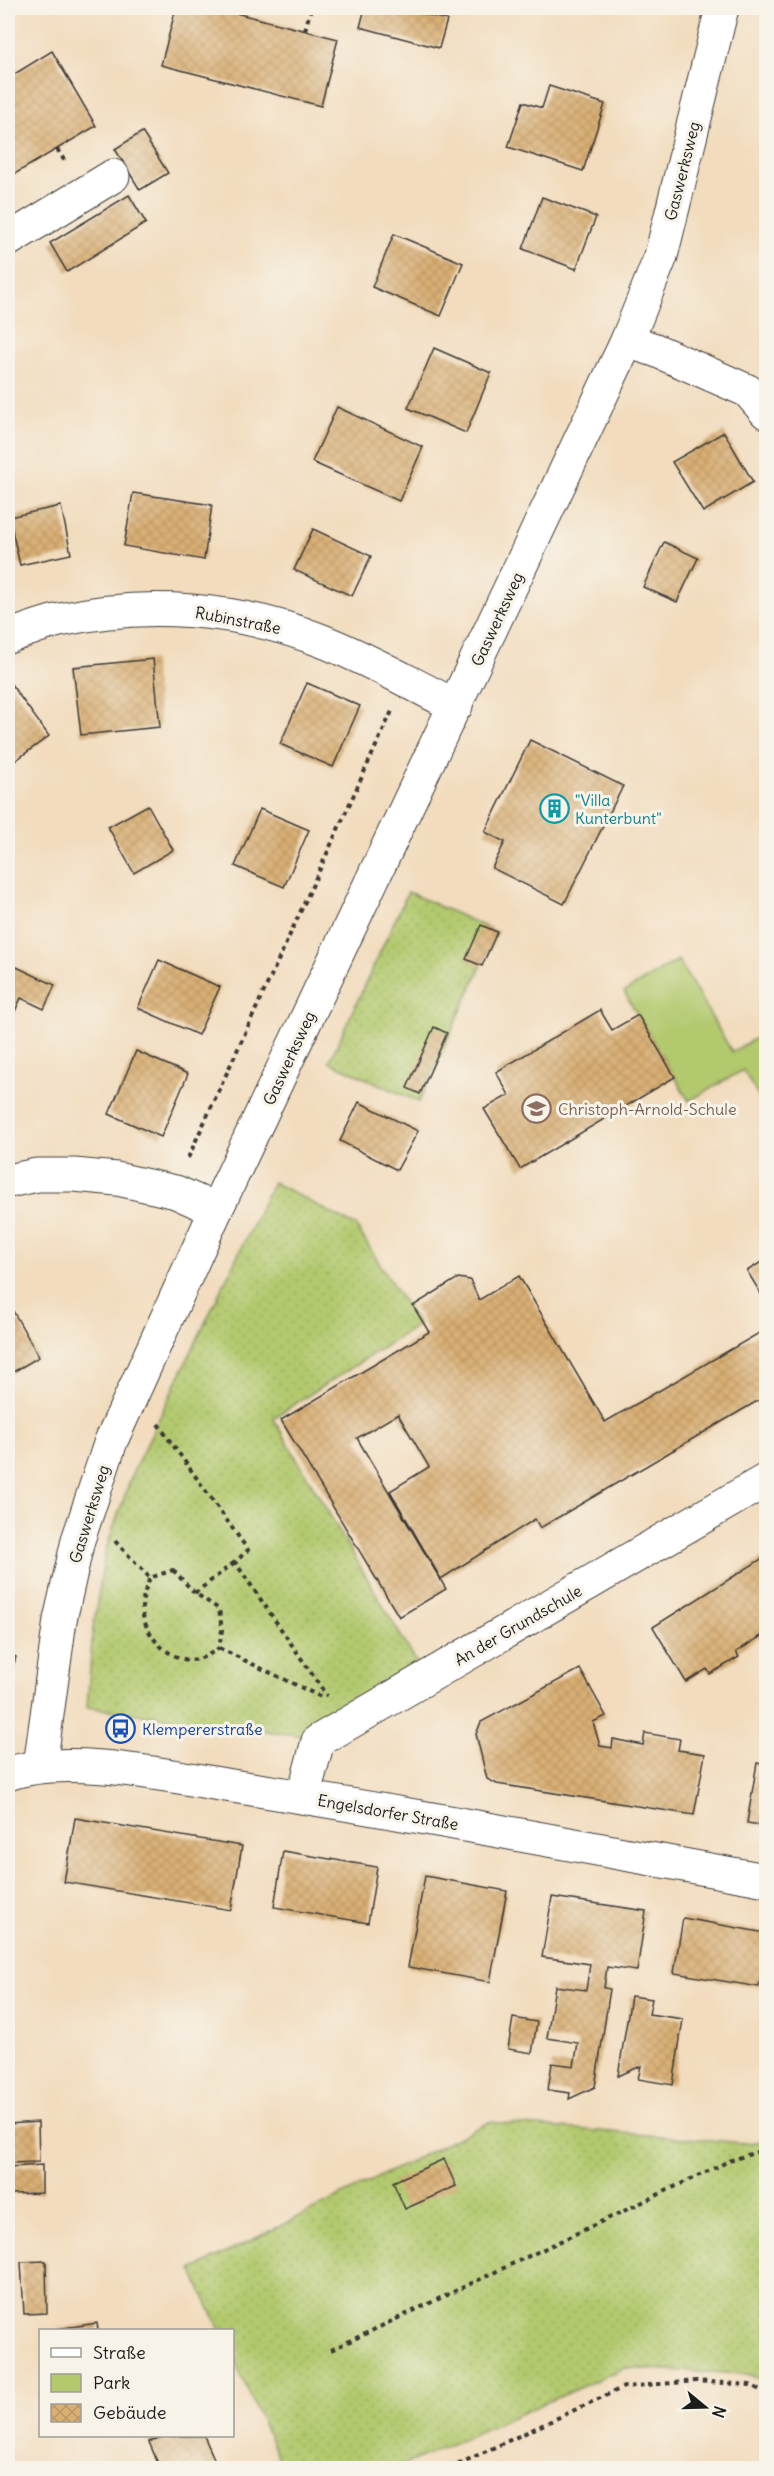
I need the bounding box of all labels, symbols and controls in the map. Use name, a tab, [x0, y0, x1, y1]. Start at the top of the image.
street label: Gaswerksweg	[660, 119, 704, 223]
street label: Gaswerksweg	[467, 569, 527, 669]
street label: Rubinstraße	[194, 602, 282, 638]
place label: "Villa Kunterbunt"	[575, 790, 662, 828]
building icon: "Villa Kunterbunt"	[538, 793, 570, 825]
street label: Gaswerksweg	[259, 1008, 319, 1108]
school or university icon: Christoph-Arnold-Schule	[521, 1093, 553, 1125]
place label: Christoph-Arnold-Schule	[558, 1099, 737, 1119]
street label: Gaswerksweg	[65, 1463, 113, 1565]
street label: An der Grundschule	[451, 1580, 585, 1670]
bus stop icon: Klempererstraße	[105, 1713, 137, 1745]
place label: Klempererstraße	[142, 1719, 263, 1739]
street label: Engelsdorfer Straße	[316, 1790, 460, 1834]
legend	[39, 2329, 234, 2437]
text: Straße	[93, 2341, 146, 2364]
text: Park	[93, 2371, 130, 2394]
north arrow	[675, 2377, 735, 2437]
text: Gebäude	[93, 2401, 166, 2424]
text: N	[708, 2403, 730, 2420]

